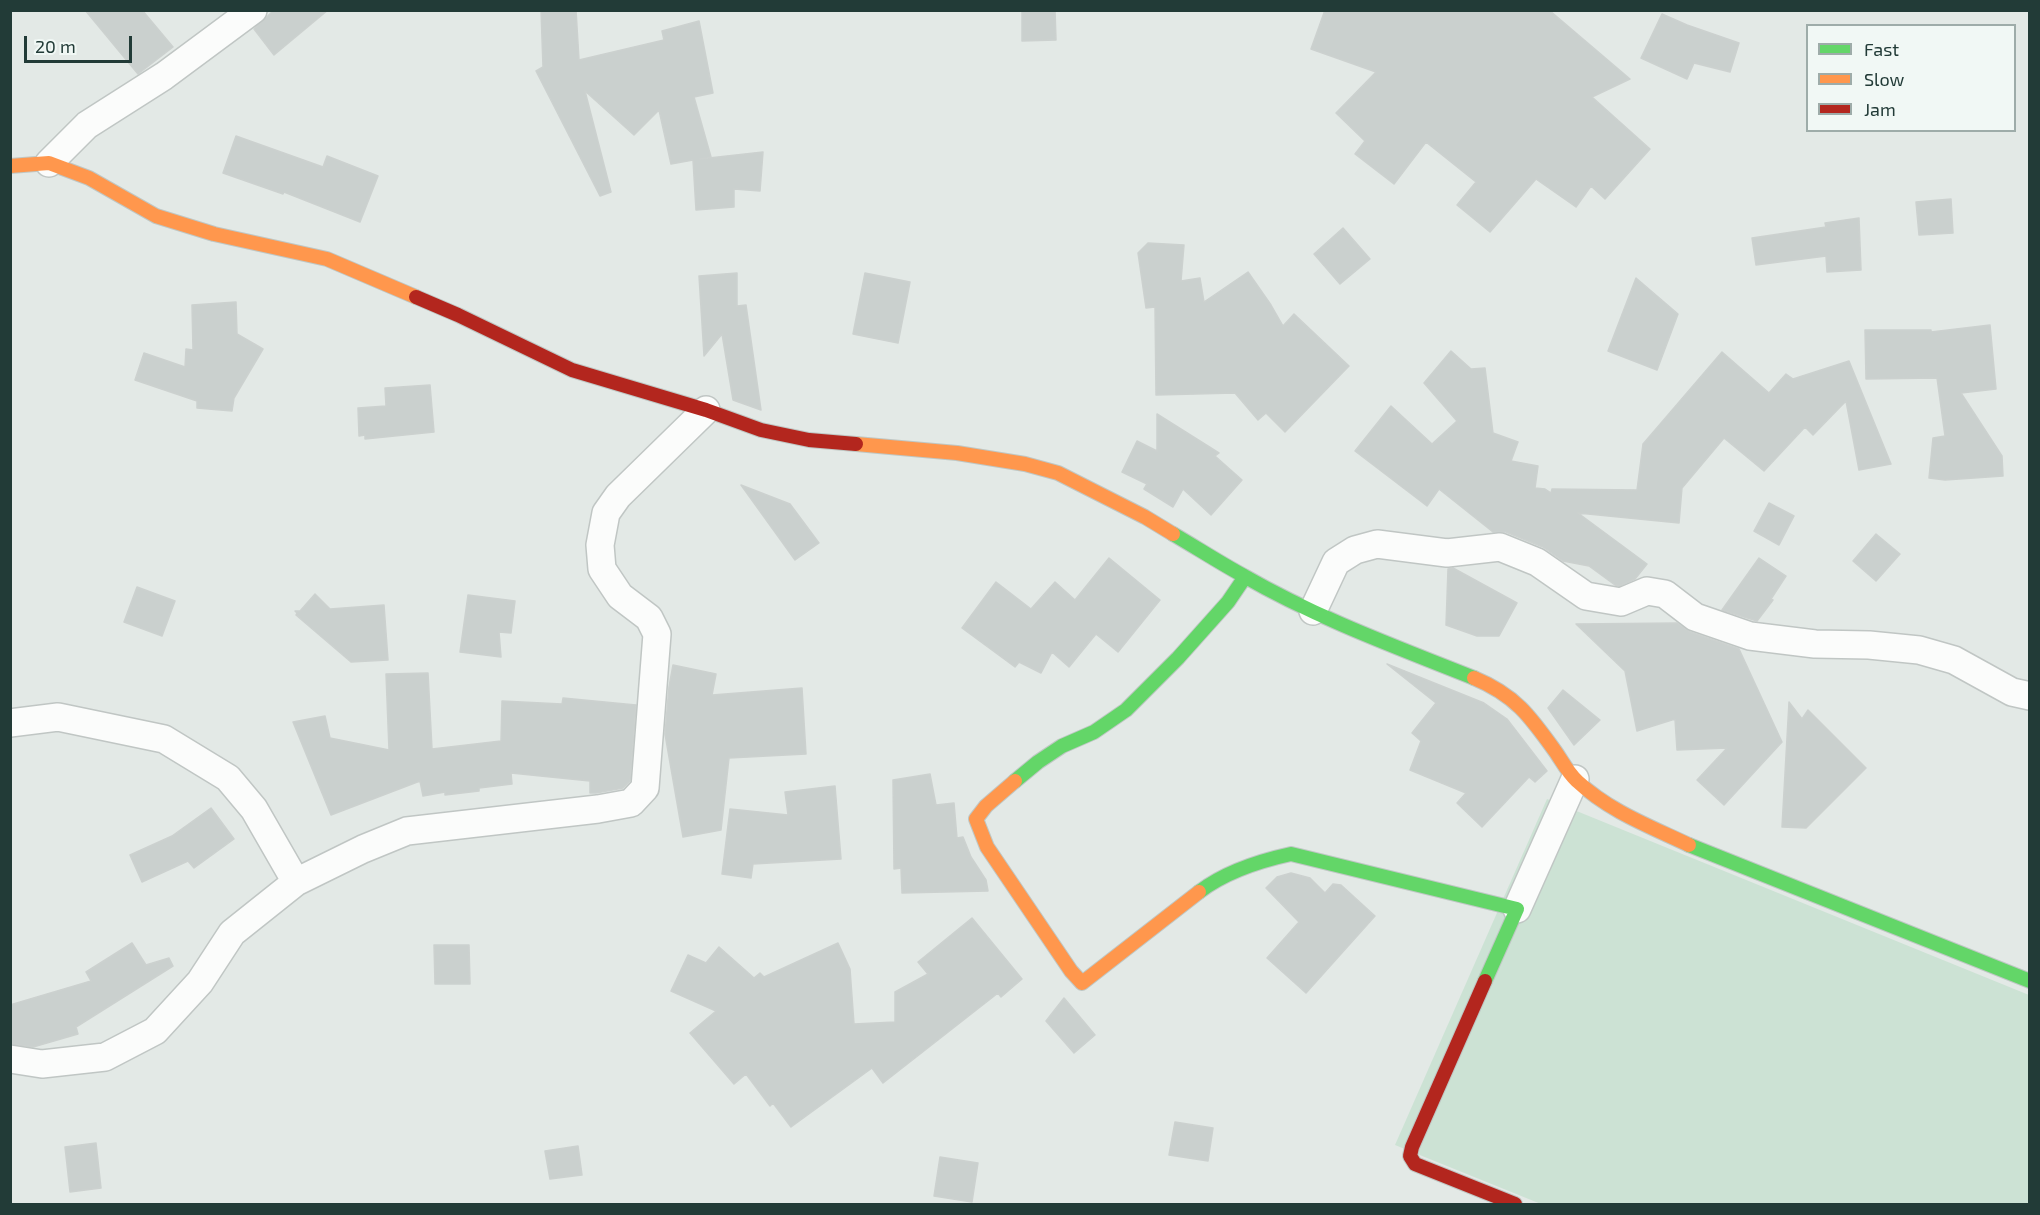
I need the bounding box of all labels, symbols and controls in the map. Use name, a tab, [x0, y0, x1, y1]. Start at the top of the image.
scale bar	[27, 24, 135, 62]
legend	[1806, 24, 2016, 132]
text: 20 m	[35, 35, 76, 57]
text: Fast	[1864, 38, 1899, 60]
text: Slow	[1864, 68, 1904, 90]
text: Jam	[1864, 98, 1896, 120]

